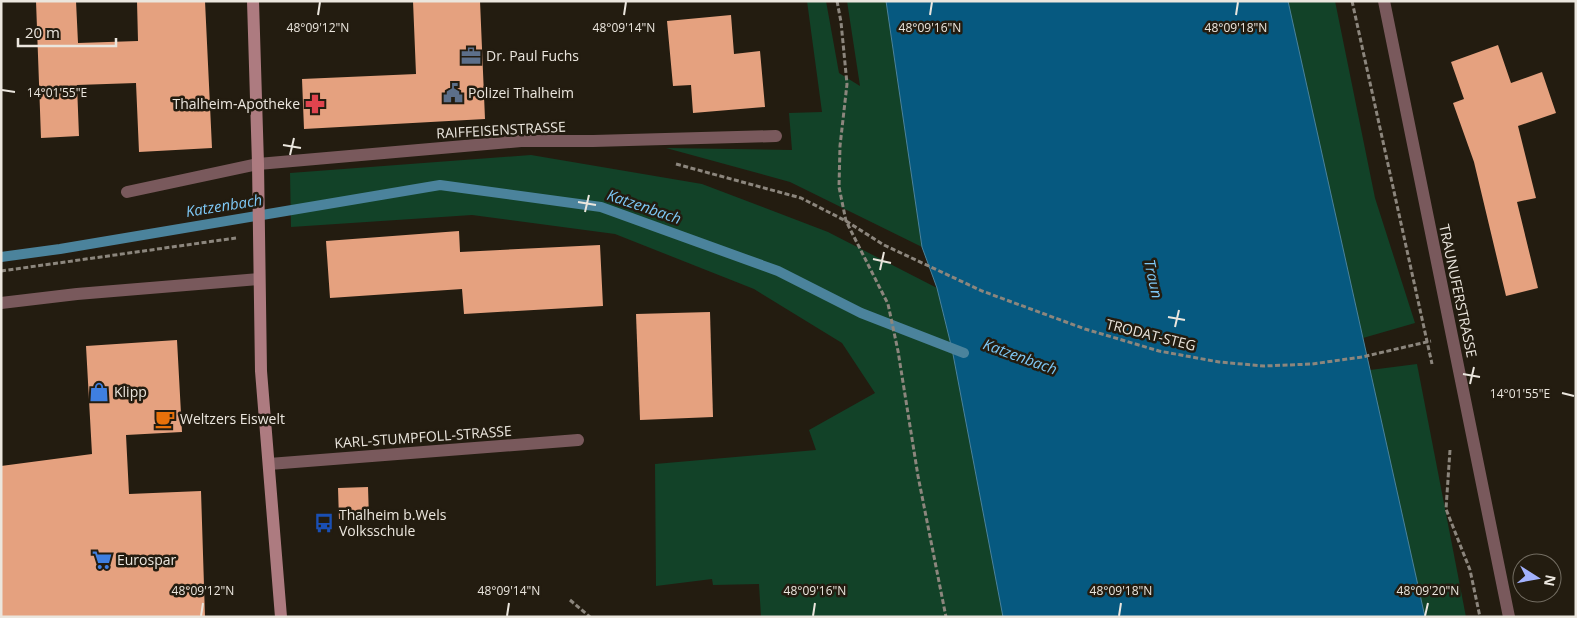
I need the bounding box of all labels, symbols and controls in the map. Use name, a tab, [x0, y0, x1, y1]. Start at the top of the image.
scale bar	[18, 15, 115, 47]
text: 48°09'12"N	[287, 19, 349, 36]
text: 48°09'14"N	[593, 19, 655, 36]
text: 48°09'16"N	[899, 19, 961, 36]
text: 48°09'18"N	[1205, 19, 1267, 36]
text: 20 m	[25, 22, 60, 42]
office icon: Dr. Paul Fuchs	[460, 45, 482, 67]
place label: Dr. Paul Fuchs	[486, 46, 579, 65]
public building icon: Polizei Thalheim	[442, 82, 464, 104]
place label: Polizei Thalheim	[468, 83, 574, 102]
text: 14°01'55"E	[27, 84, 87, 101]
pharmacy icon: Thalheim-Apotheke	[304, 93, 326, 115]
place label: Thalheim-Apotheke	[172, 94, 300, 113]
street label: RAIFFEISENSTRASSE	[436, 117, 566, 142]
water label: Katzenbach	[605, 184, 684, 228]
water label: Katzenbach	[184, 189, 264, 221]
street label: TRAUNUFERSTRASSE	[1435, 222, 1482, 359]
water label: Traun	[1140, 258, 1168, 300]
street label: TRODAT-STEG	[1104, 314, 1198, 355]
water label: Katzenbach	[981, 333, 1060, 379]
shop icon: Klipp	[88, 381, 110, 403]
place label: Klipp	[114, 382, 147, 401]
text: 14°01'55"E	[1490, 385, 1550, 402]
cafe icon: Weltzers Eiswelt	[154, 408, 176, 430]
place label: Weltzers Eiswelt	[180, 409, 285, 428]
street label: KARL-STUMPFOLL-STRASSE	[334, 421, 512, 452]
place label: Thalheim b.Wels Volksschule	[339, 505, 447, 540]
bus stop icon: Thalheim b.Wels Volksschule	[313, 512, 335, 534]
supermarket icon: Eurospar	[91, 549, 113, 571]
place label: Eurospar	[117, 550, 177, 569]
north arrow	[1512, 553, 1562, 603]
text: N	[1540, 573, 1561, 588]
text: 48°09'12"N	[172, 582, 234, 599]
text: 48°09'14"N	[478, 582, 540, 599]
text: 48°09'16"N	[784, 582, 846, 599]
text: 48°09'18"N	[1090, 582, 1152, 599]
text: 48°09'20"N	[1397, 582, 1459, 599]

